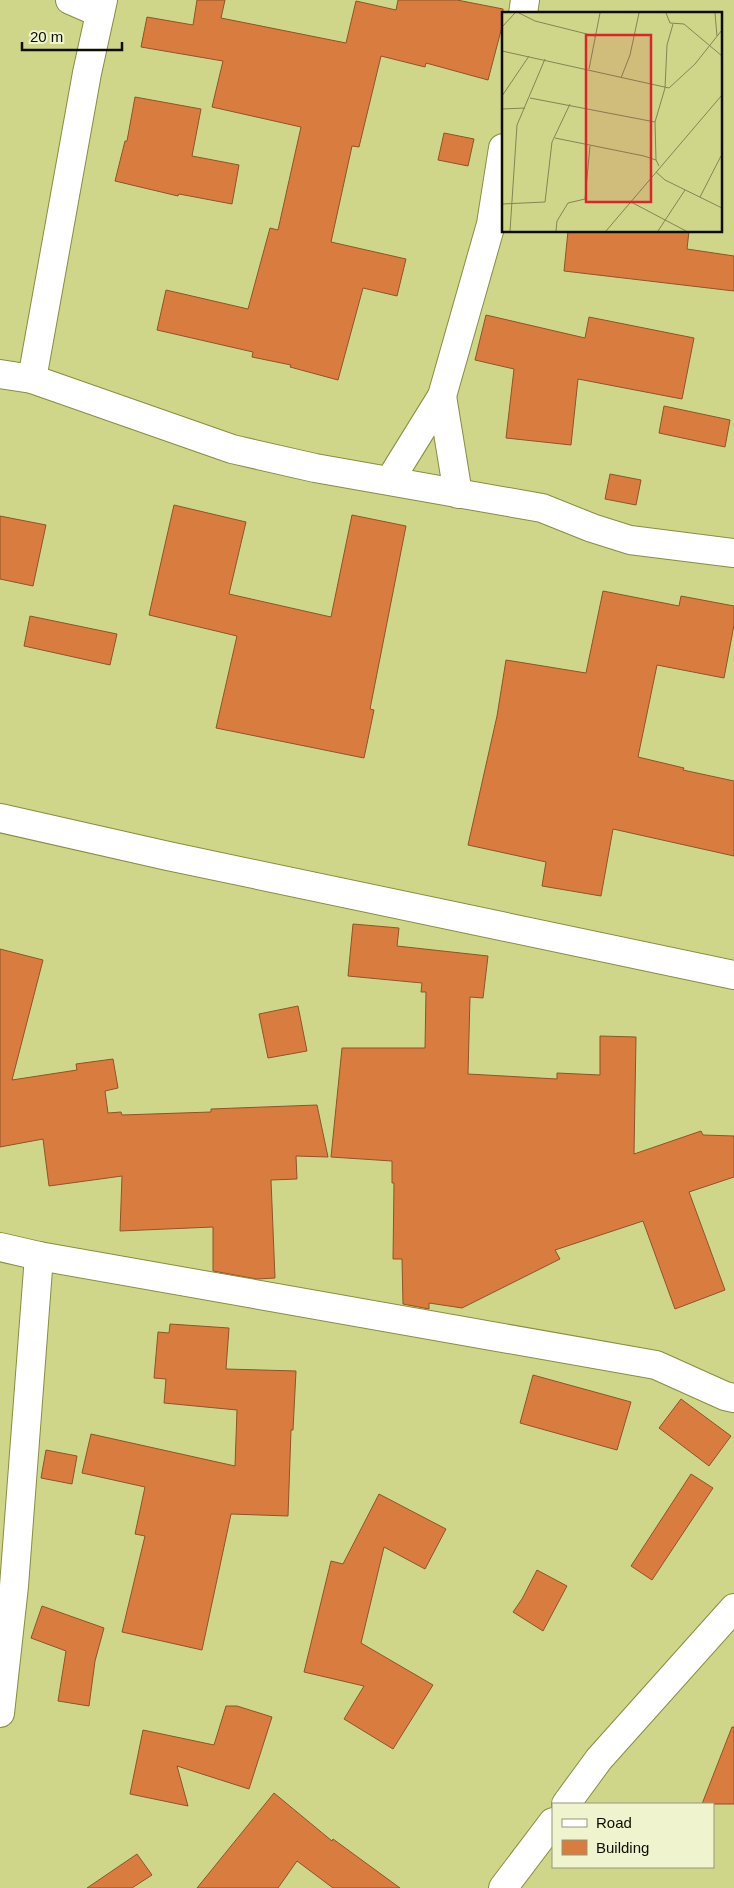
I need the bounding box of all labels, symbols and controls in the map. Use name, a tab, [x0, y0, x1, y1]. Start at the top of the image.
inset map	[502, 12, 722, 232]
scale bar	[22, 20, 122, 52]
text: 20 m	[30, 28, 63, 45]
legend	[552, 1803, 714, 1868]
text: Road	[596, 1814, 632, 1831]
text: Building	[596, 1839, 649, 1856]

